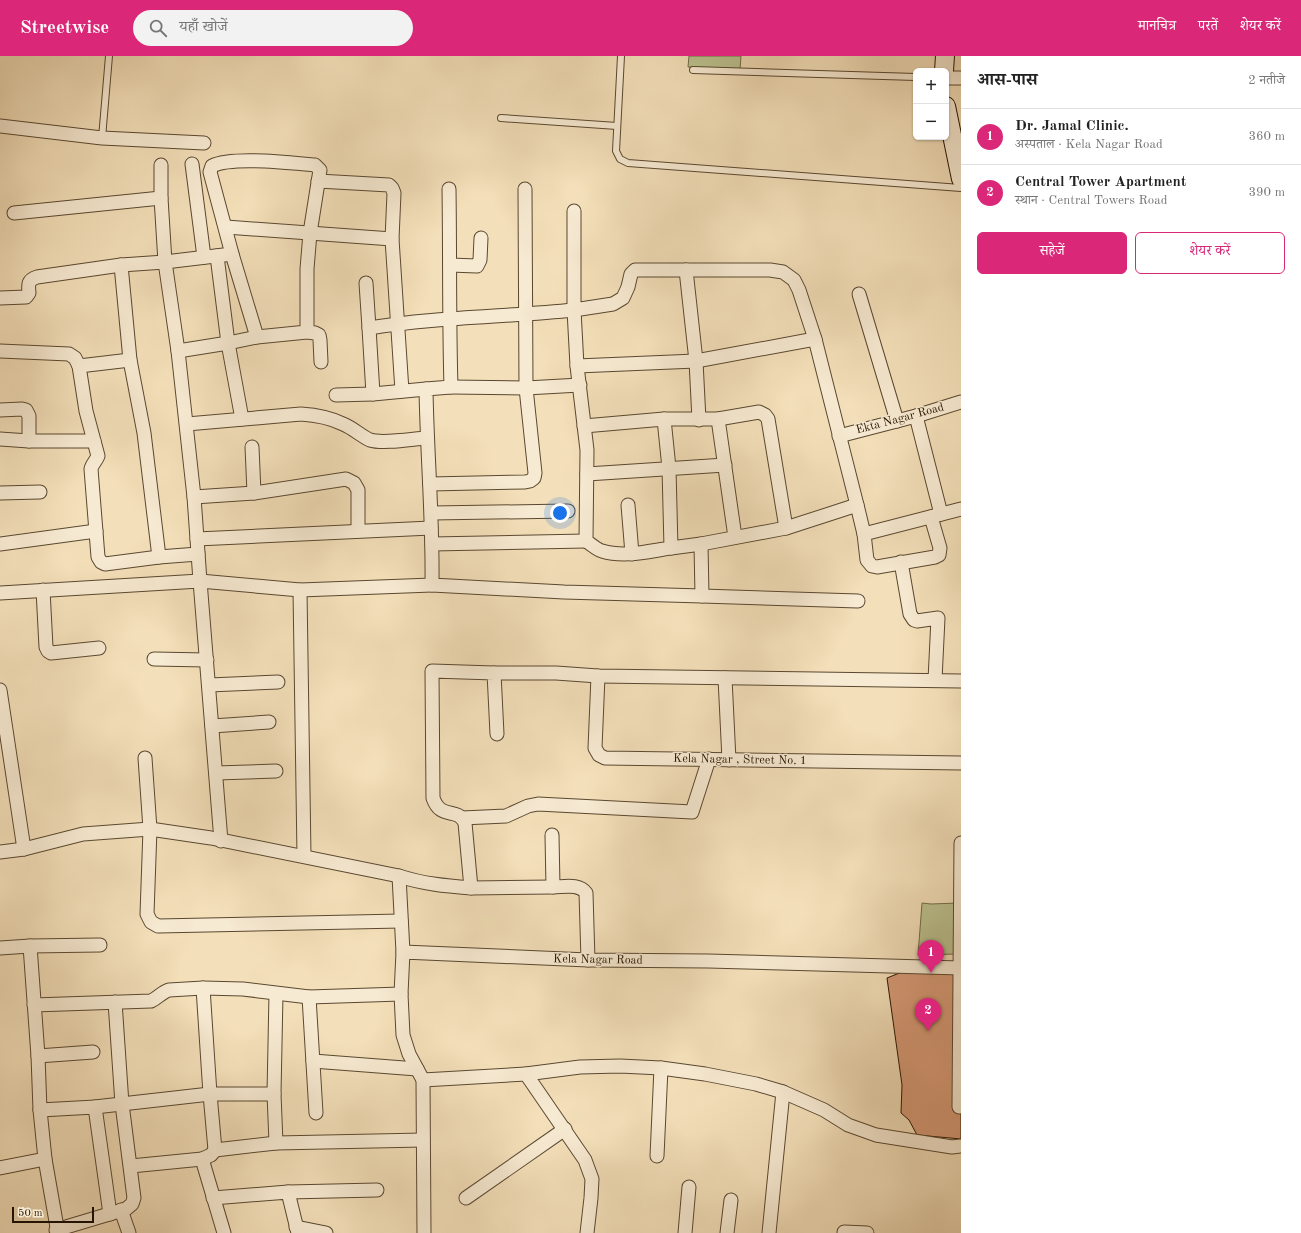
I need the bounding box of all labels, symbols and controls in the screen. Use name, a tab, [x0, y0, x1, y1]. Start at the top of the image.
search box	[133, 10, 413, 46]
icon: search	[147, 17, 169, 39]
text: Streetwise	[20, 19, 109, 38]
text: मानचित्र	[1138, 19, 1176, 33]
text: परतें	[1198, 19, 1218, 33]
text: शेयर करें	[1240, 19, 1281, 33]
text: यहाँ खोजें	[179, 20, 227, 35]
map controls	[913, 68, 949, 140]
button: +	[913, 68, 949, 104]
text: आस-पास	[977, 72, 1037, 89]
text: 2 नतीजे	[1248, 74, 1285, 87]
button: −	[913, 104, 949, 140]
text: Dr. Jamal Clinic.	[1015, 119, 1129, 134]
text: 1	[986, 130, 994, 143]
text: 360 m	[1248, 130, 1285, 143]
text: अस्पताल · Kela Nagar Road	[1015, 138, 1163, 151]
text: Central Tower Apartment	[1015, 175, 1186, 190]
text: 2	[986, 186, 994, 199]
text: 390 m	[1248, 186, 1285, 199]
text: स्थान · Central Towers Road	[1015, 194, 1167, 207]
button: सहेजें	[977, 232, 1127, 274]
button: शेयर करें	[1135, 232, 1285, 274]
street label: Ekta Nagar Road	[855, 401, 945, 437]
your location	[550, 503, 570, 523]
street label: Kela Nagar , Street No. 1	[673, 753, 807, 767]
pin: 1	[918, 940, 944, 973]
street label: Kela Nagar Road	[553, 953, 643, 967]
pin: 2	[915, 998, 941, 1031]
scale bar	[12, 1205, 94, 1224]
text: 50 m	[18, 1208, 43, 1219]

